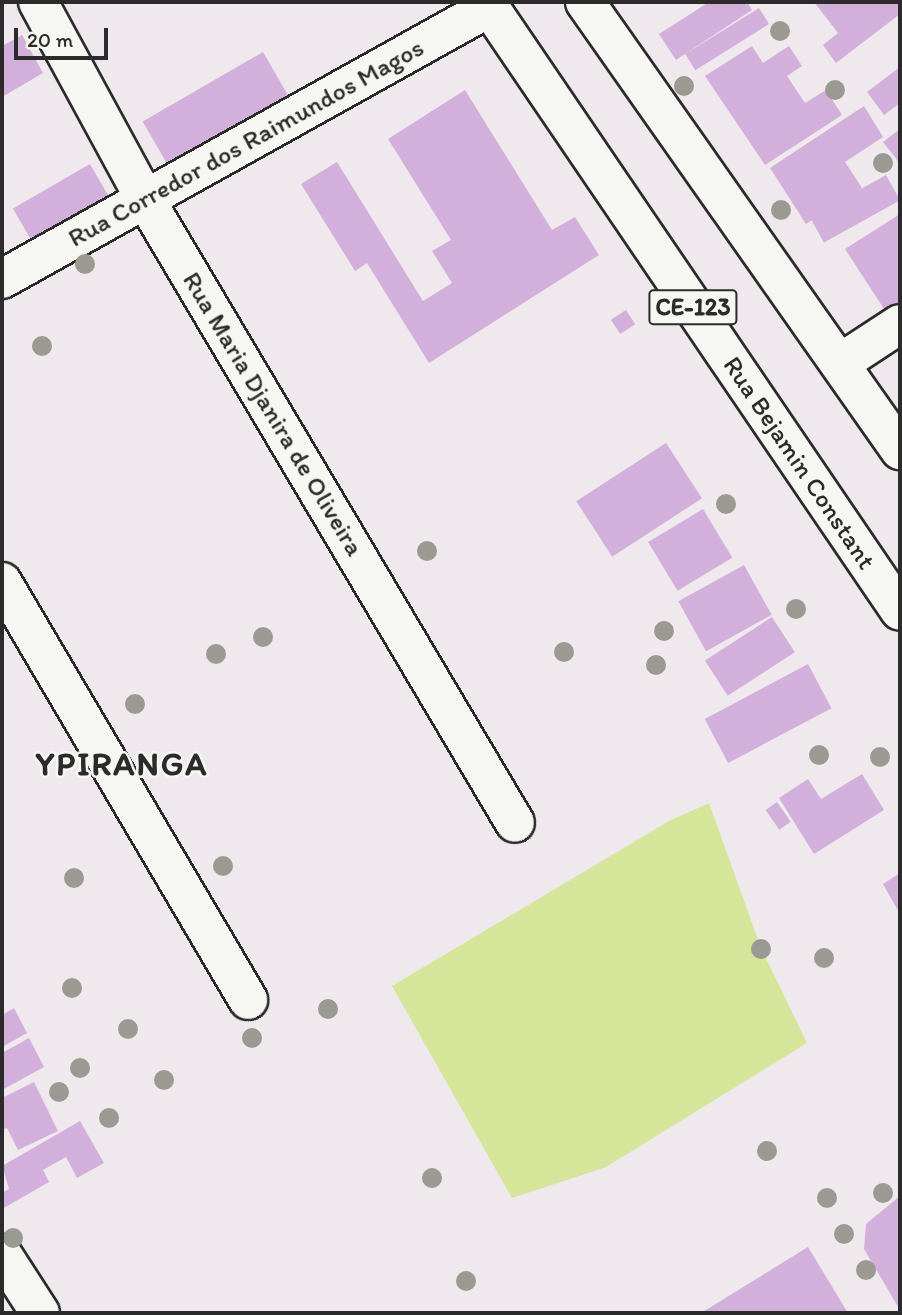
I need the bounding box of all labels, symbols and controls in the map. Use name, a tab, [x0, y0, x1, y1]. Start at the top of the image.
scale bar	[18, 14, 112, 58]
text: 20 m	[27, 27, 73, 52]
street label: Rua Corredor dos Raimundos Magos	[62, 32, 430, 254]
street label: Rua Maria Djanira de Oliveira	[176, 266, 370, 562]
road number: CE-123	[648, 286, 738, 328]
street label: Rua Bejamin Constant	[717, 351, 881, 575]
district label: YPIRANGA	[36, 744, 208, 784]

